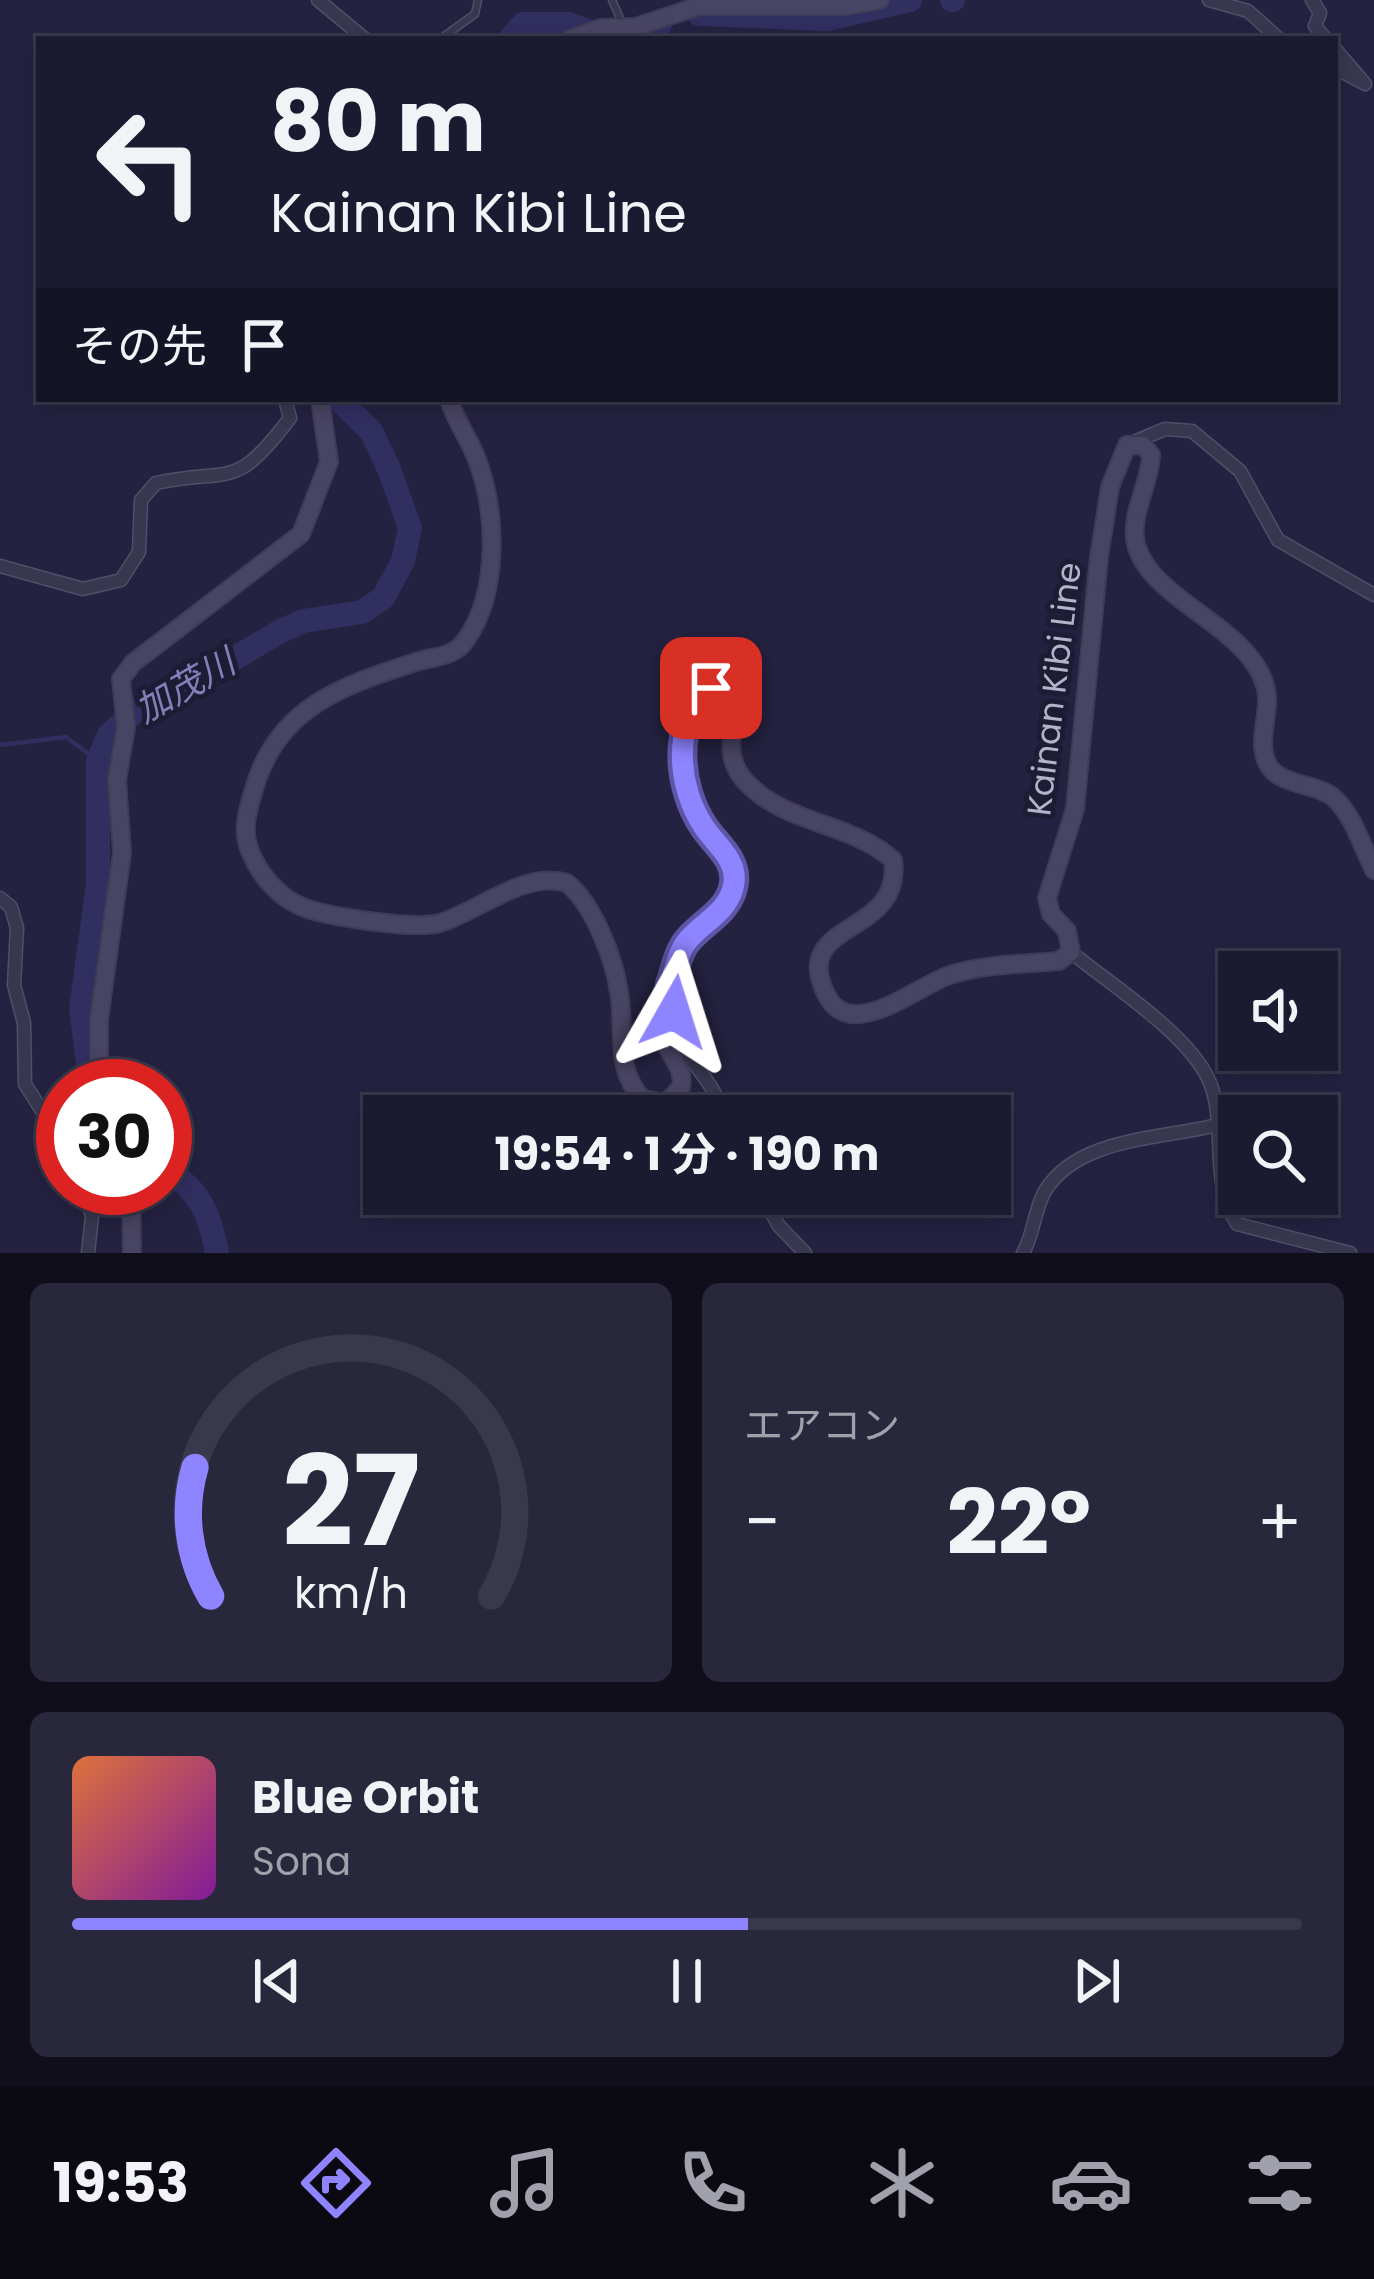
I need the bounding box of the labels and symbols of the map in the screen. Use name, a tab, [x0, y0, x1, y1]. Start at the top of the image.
street label: Kainan Kibi Line	[1015, 560, 1093, 818]
water label: 加茂川	[125, 635, 248, 735]
pin	[660, 637, 762, 739]
position arrow	[611, 949, 737, 1075]
speed limit sign: 30	[36, 1059, 192, 1215]

